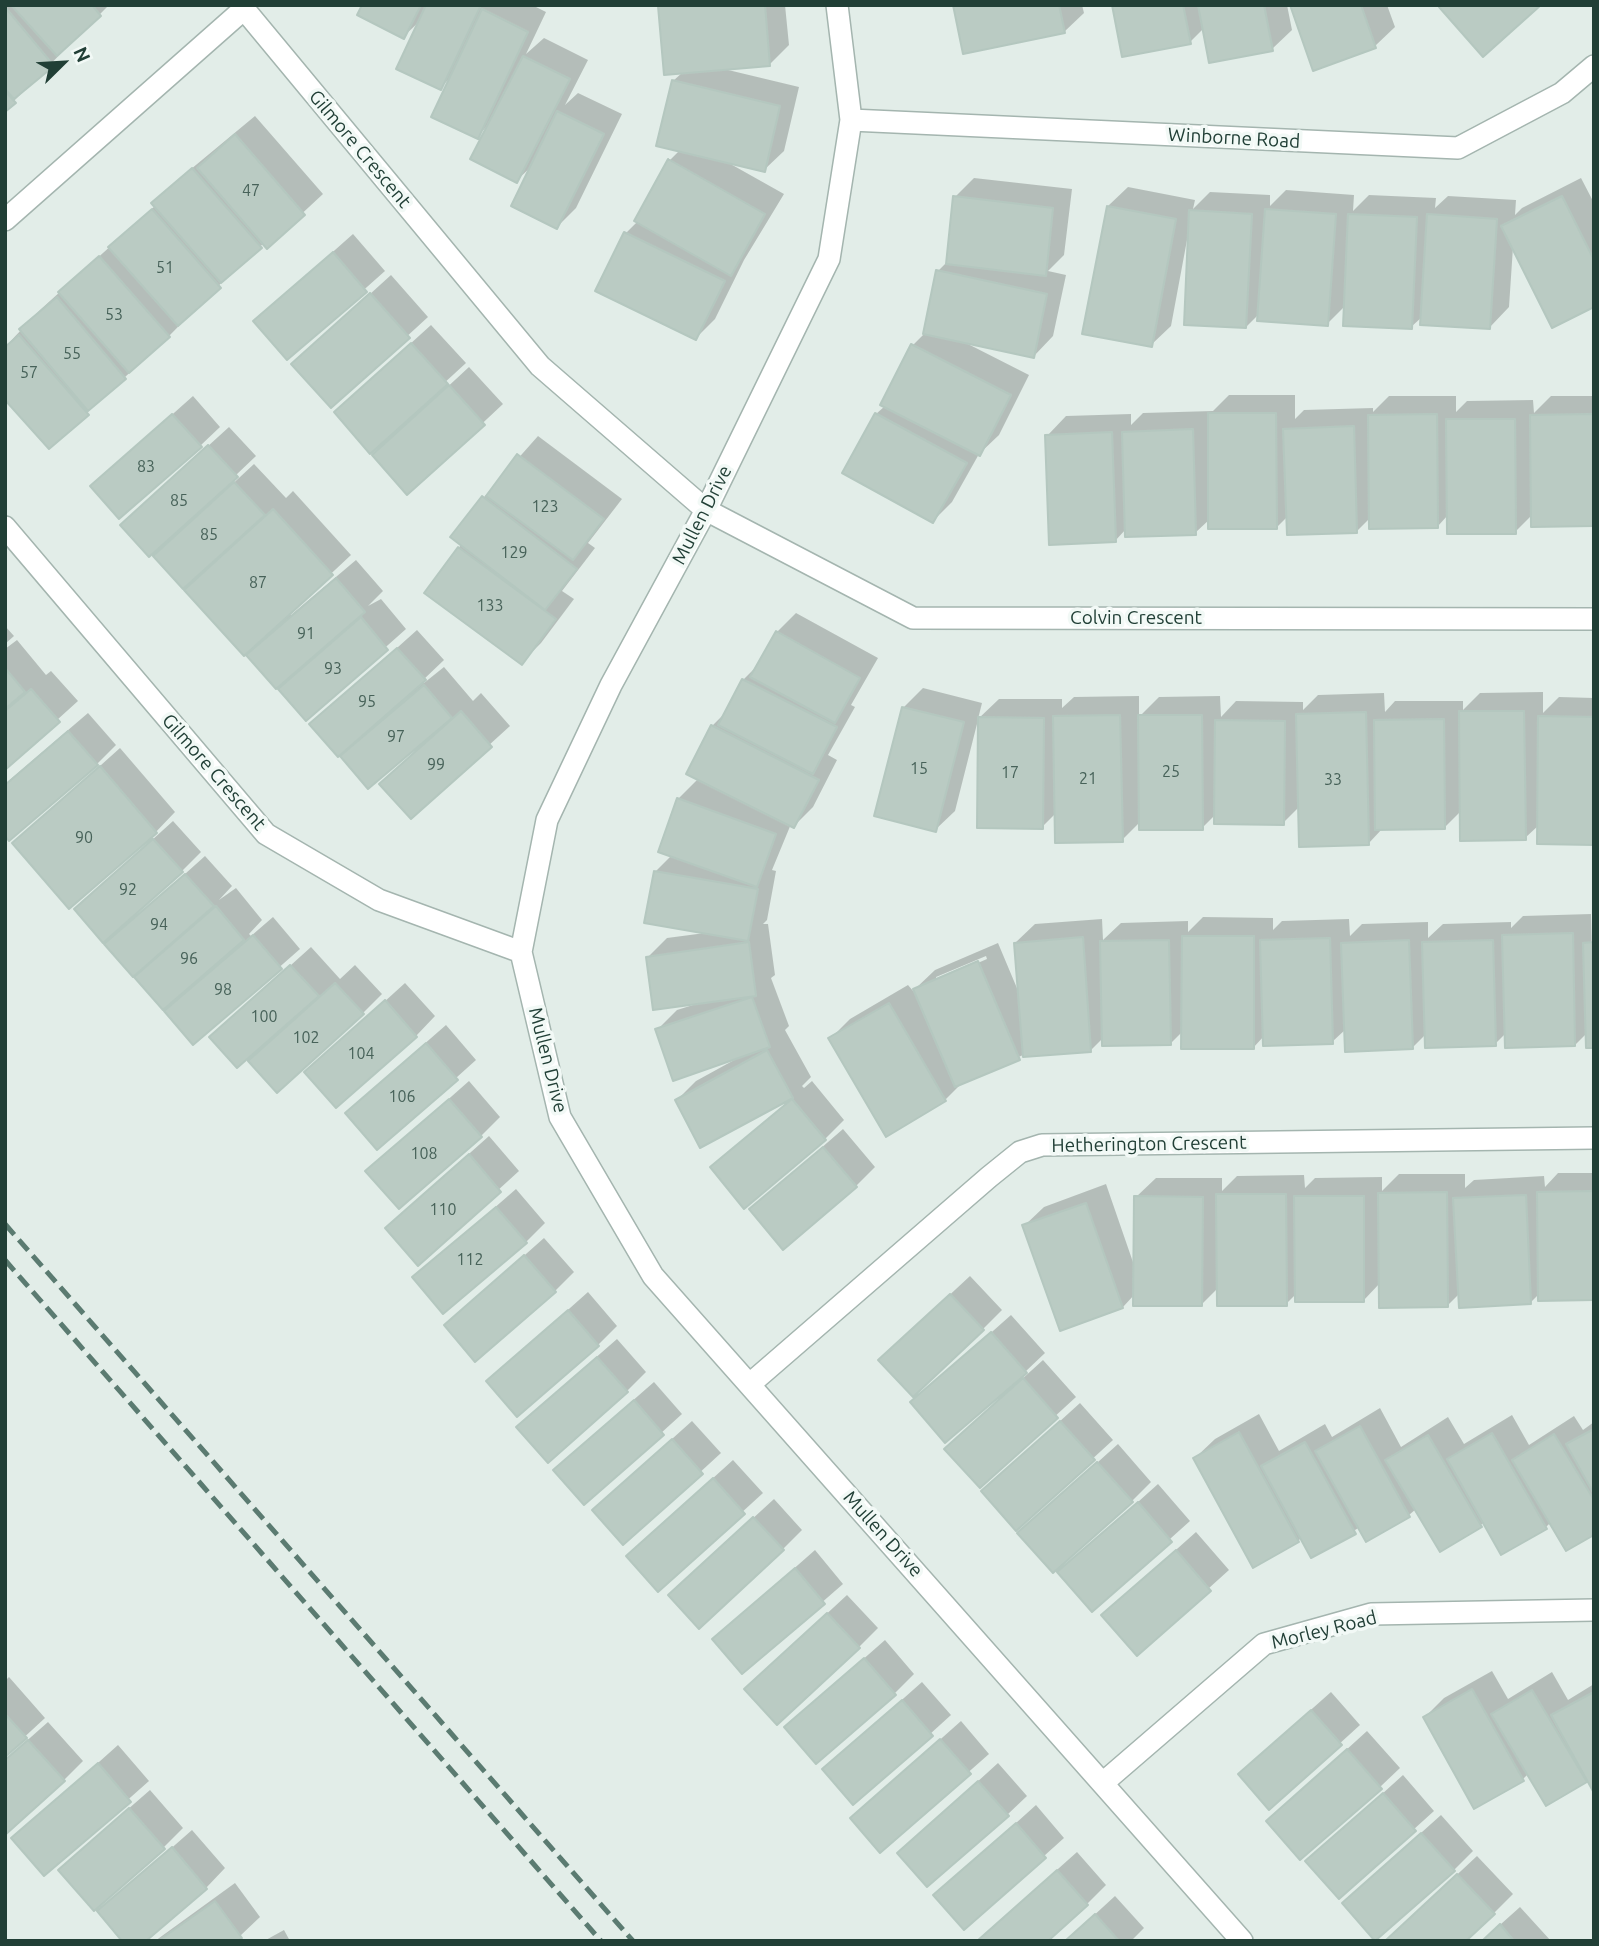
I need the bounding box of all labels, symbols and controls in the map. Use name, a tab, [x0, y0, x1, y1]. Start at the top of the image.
north arrow	[28, 28, 98, 98]
text: N	[69, 44, 95, 65]
street label: Gilmore Crescent	[304, 85, 416, 213]
street label: Winborne Road	[1167, 123, 1301, 153]
house number: 47	[242, 181, 260, 201]
house number: 51	[156, 258, 174, 278]
house number: 53	[105, 305, 123, 325]
house number: 55	[63, 344, 81, 364]
house number: 57	[20, 363, 38, 383]
house number: 83	[137, 457, 155, 477]
street label: Mullen Drive	[667, 462, 737, 568]
house number: 85	[170, 491, 188, 511]
house number: 123	[531, 497, 559, 517]
house number: 85	[200, 525, 218, 545]
house number: 129	[500, 543, 528, 563]
house number: 87	[249, 573, 267, 593]
house number: 133	[476, 596, 504, 616]
street label: Colvin Crescent	[1070, 607, 1202, 629]
house number: 91	[297, 624, 315, 644]
house number: 93	[324, 659, 342, 679]
house number: 95	[358, 692, 376, 712]
street label: Gilmore Crescent	[157, 709, 271, 835]
house number: 97	[387, 727, 405, 747]
house number: 99	[427, 755, 445, 775]
house number: 15	[910, 759, 928, 779]
house number: 25	[1162, 762, 1180, 782]
house number: 17	[1001, 763, 1019, 783]
house number: 21	[1079, 769, 1097, 789]
house number: 33	[1324, 770, 1342, 790]
house number: 90	[75, 828, 93, 848]
house number: 92	[119, 880, 137, 900]
house number: 94	[150, 915, 168, 935]
house number: 96	[180, 949, 198, 969]
house number: 98	[214, 980, 232, 1000]
street label: Mullen Drive	[524, 1005, 572, 1115]
house number: 100	[250, 1007, 278, 1027]
house number: 102	[292, 1028, 320, 1048]
house number: 104	[347, 1044, 375, 1064]
house number: 106	[388, 1087, 416, 1107]
street label: Hetherington Crescent	[1051, 1131, 1247, 1157]
house number: 108	[410, 1144, 438, 1164]
house number: 110	[429, 1200, 457, 1220]
house number: 112	[456, 1250, 484, 1270]
street label: Mullen Drive	[838, 1486, 928, 1582]
street label: Morley Road	[1269, 1606, 1379, 1654]

